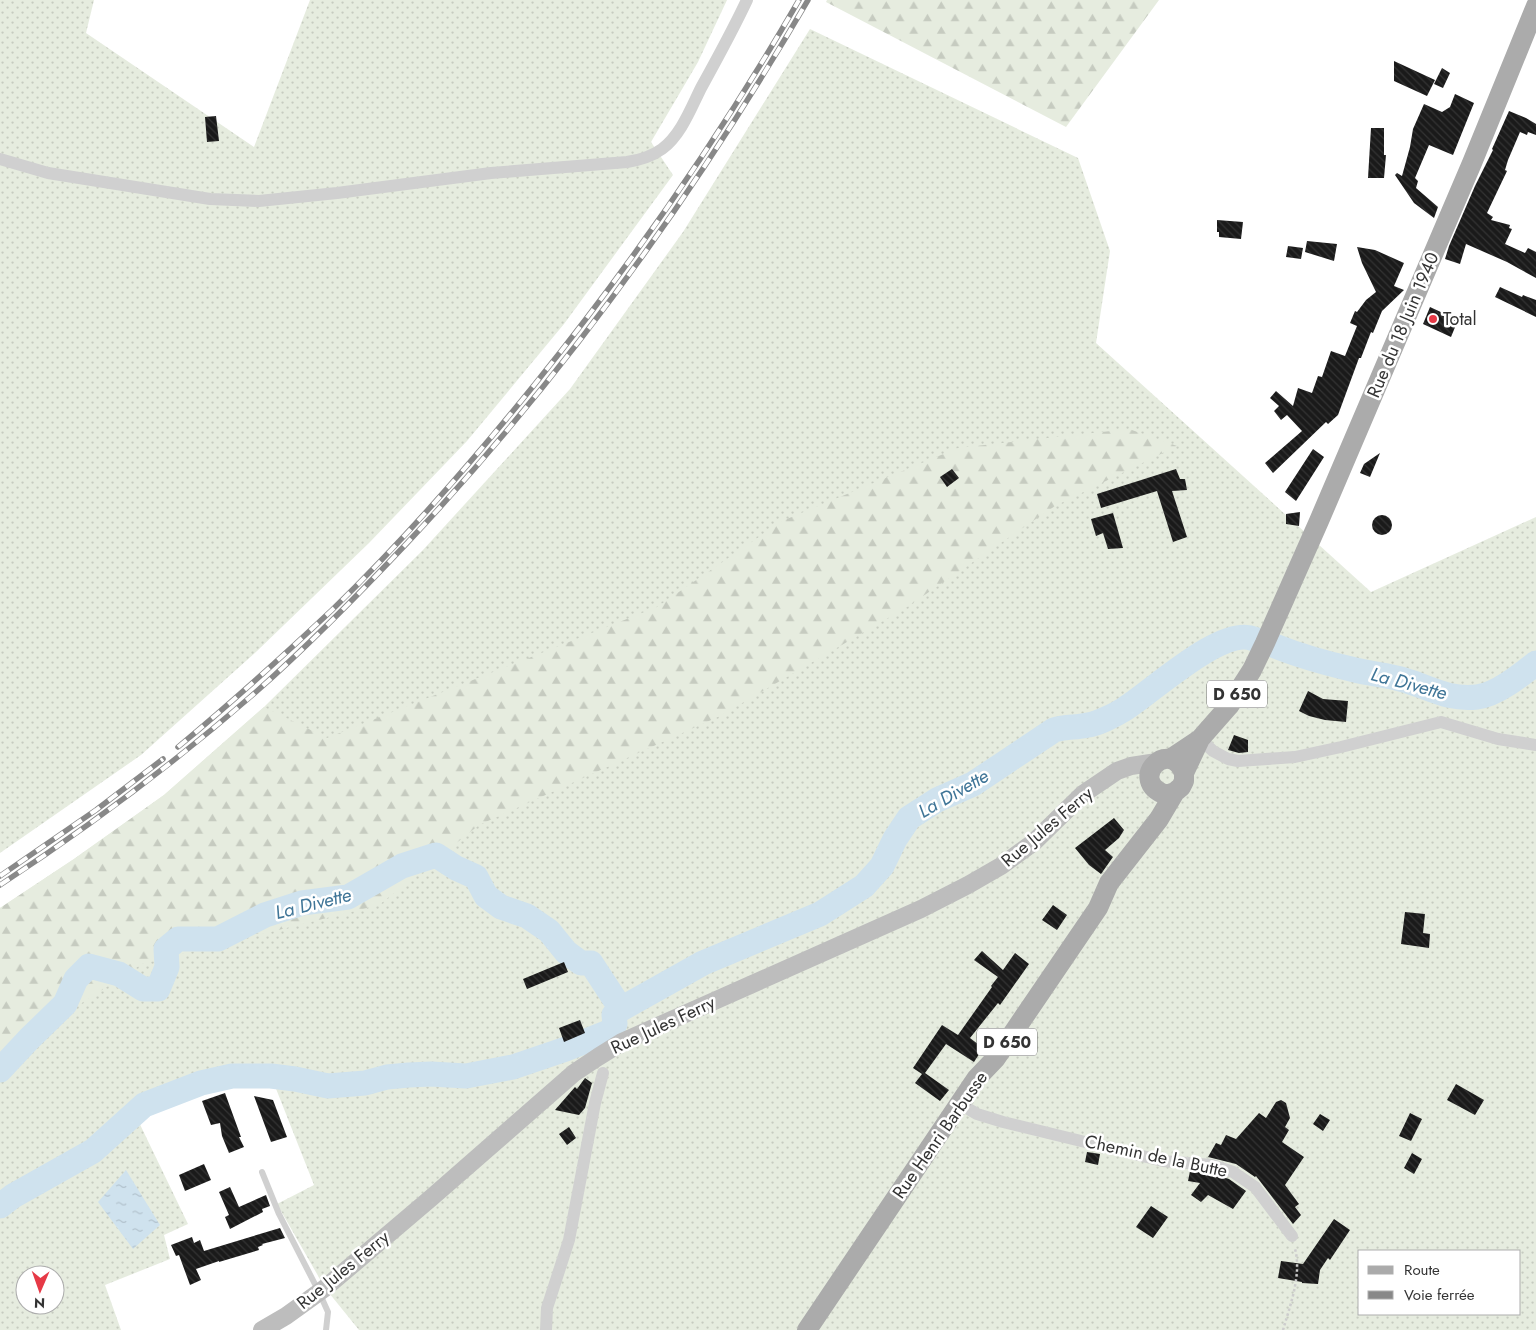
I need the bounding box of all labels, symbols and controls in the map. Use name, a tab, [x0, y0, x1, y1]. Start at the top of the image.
street label: Rue du 18 Juin 1940	[1361, 248, 1445, 402]
place label: Total	[1443, 306, 1477, 332]
marker: Total	[1427, 313, 1439, 325]
water label: La Divette	[1368, 660, 1450, 707]
road number: D 650	[1207, 681, 1267, 708]
water label: La Divette	[913, 762, 994, 825]
street label: Rue Jules Ferry	[996, 781, 1099, 873]
water label: La Divette	[272, 881, 354, 926]
street label: Rue Jules Ferry	[606, 989, 720, 1061]
road number: D 650	[977, 1028, 1037, 1056]
street label: Rue Henri Barbusse	[886, 1066, 994, 1204]
street label: Chemin de la Butte	[1082, 1128, 1230, 1184]
street label: Rue Jules Ferry	[291, 1224, 395, 1316]
legend	[1358, 1250, 1521, 1315]
text: Route	[1404, 1259, 1440, 1281]
north arrow	[15, 1265, 65, 1315]
text: Voie ferrée	[1404, 1284, 1475, 1306]
text: N	[34, 1293, 45, 1313]

